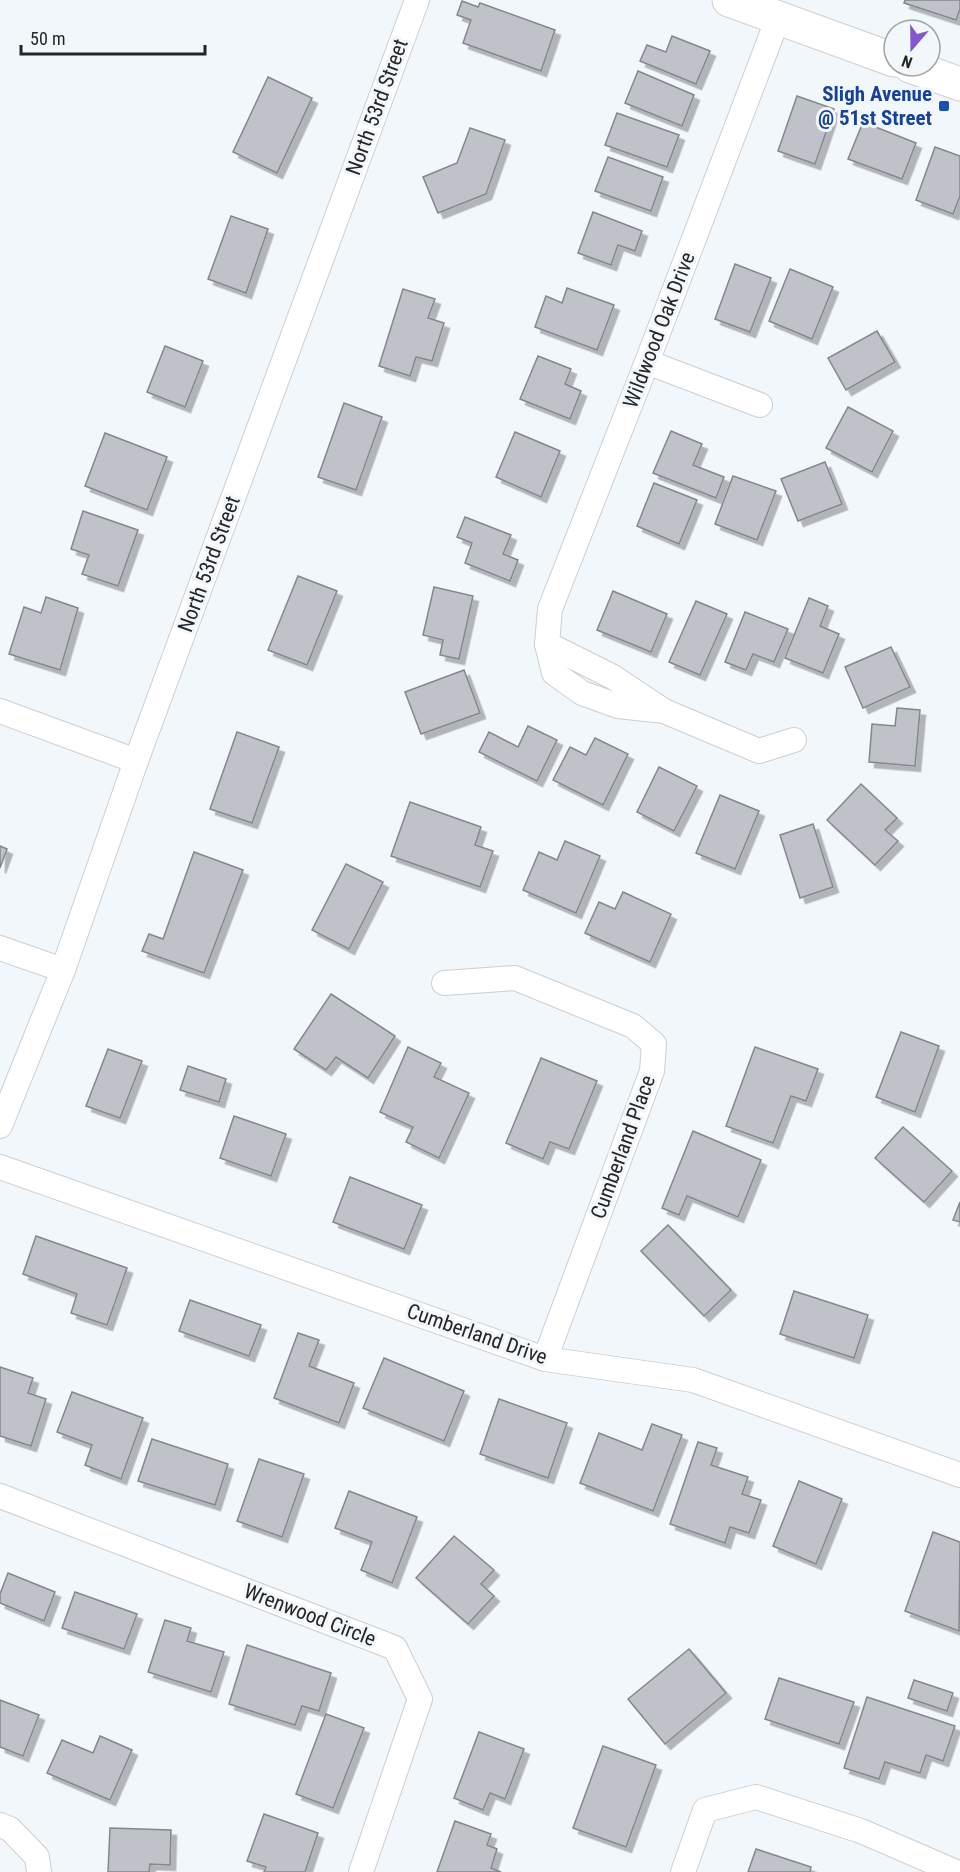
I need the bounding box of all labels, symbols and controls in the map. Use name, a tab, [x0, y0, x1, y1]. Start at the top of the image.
scale bar	[21, 18, 206, 56]
north arrow	[882, 18, 942, 78]
text: 50 m	[30, 28, 65, 49]
street label: North 53rd Street	[341, 36, 413, 178]
text: N	[899, 51, 915, 72]
place label: Sligh Avenue @ 51st Street	[818, 82, 932, 130]
marker: Sligh Avenue @ 51st Street	[937, 99, 951, 113]
street label: Wildwood Oak Drive	[618, 249, 700, 411]
street label: North 53rd Street	[173, 493, 245, 635]
street label: Cumberland Place	[586, 1072, 660, 1222]
street label: Cumberland Drive	[404, 1299, 550, 1369]
street label: Wrenwood Circle	[241, 1579, 379, 1651]

